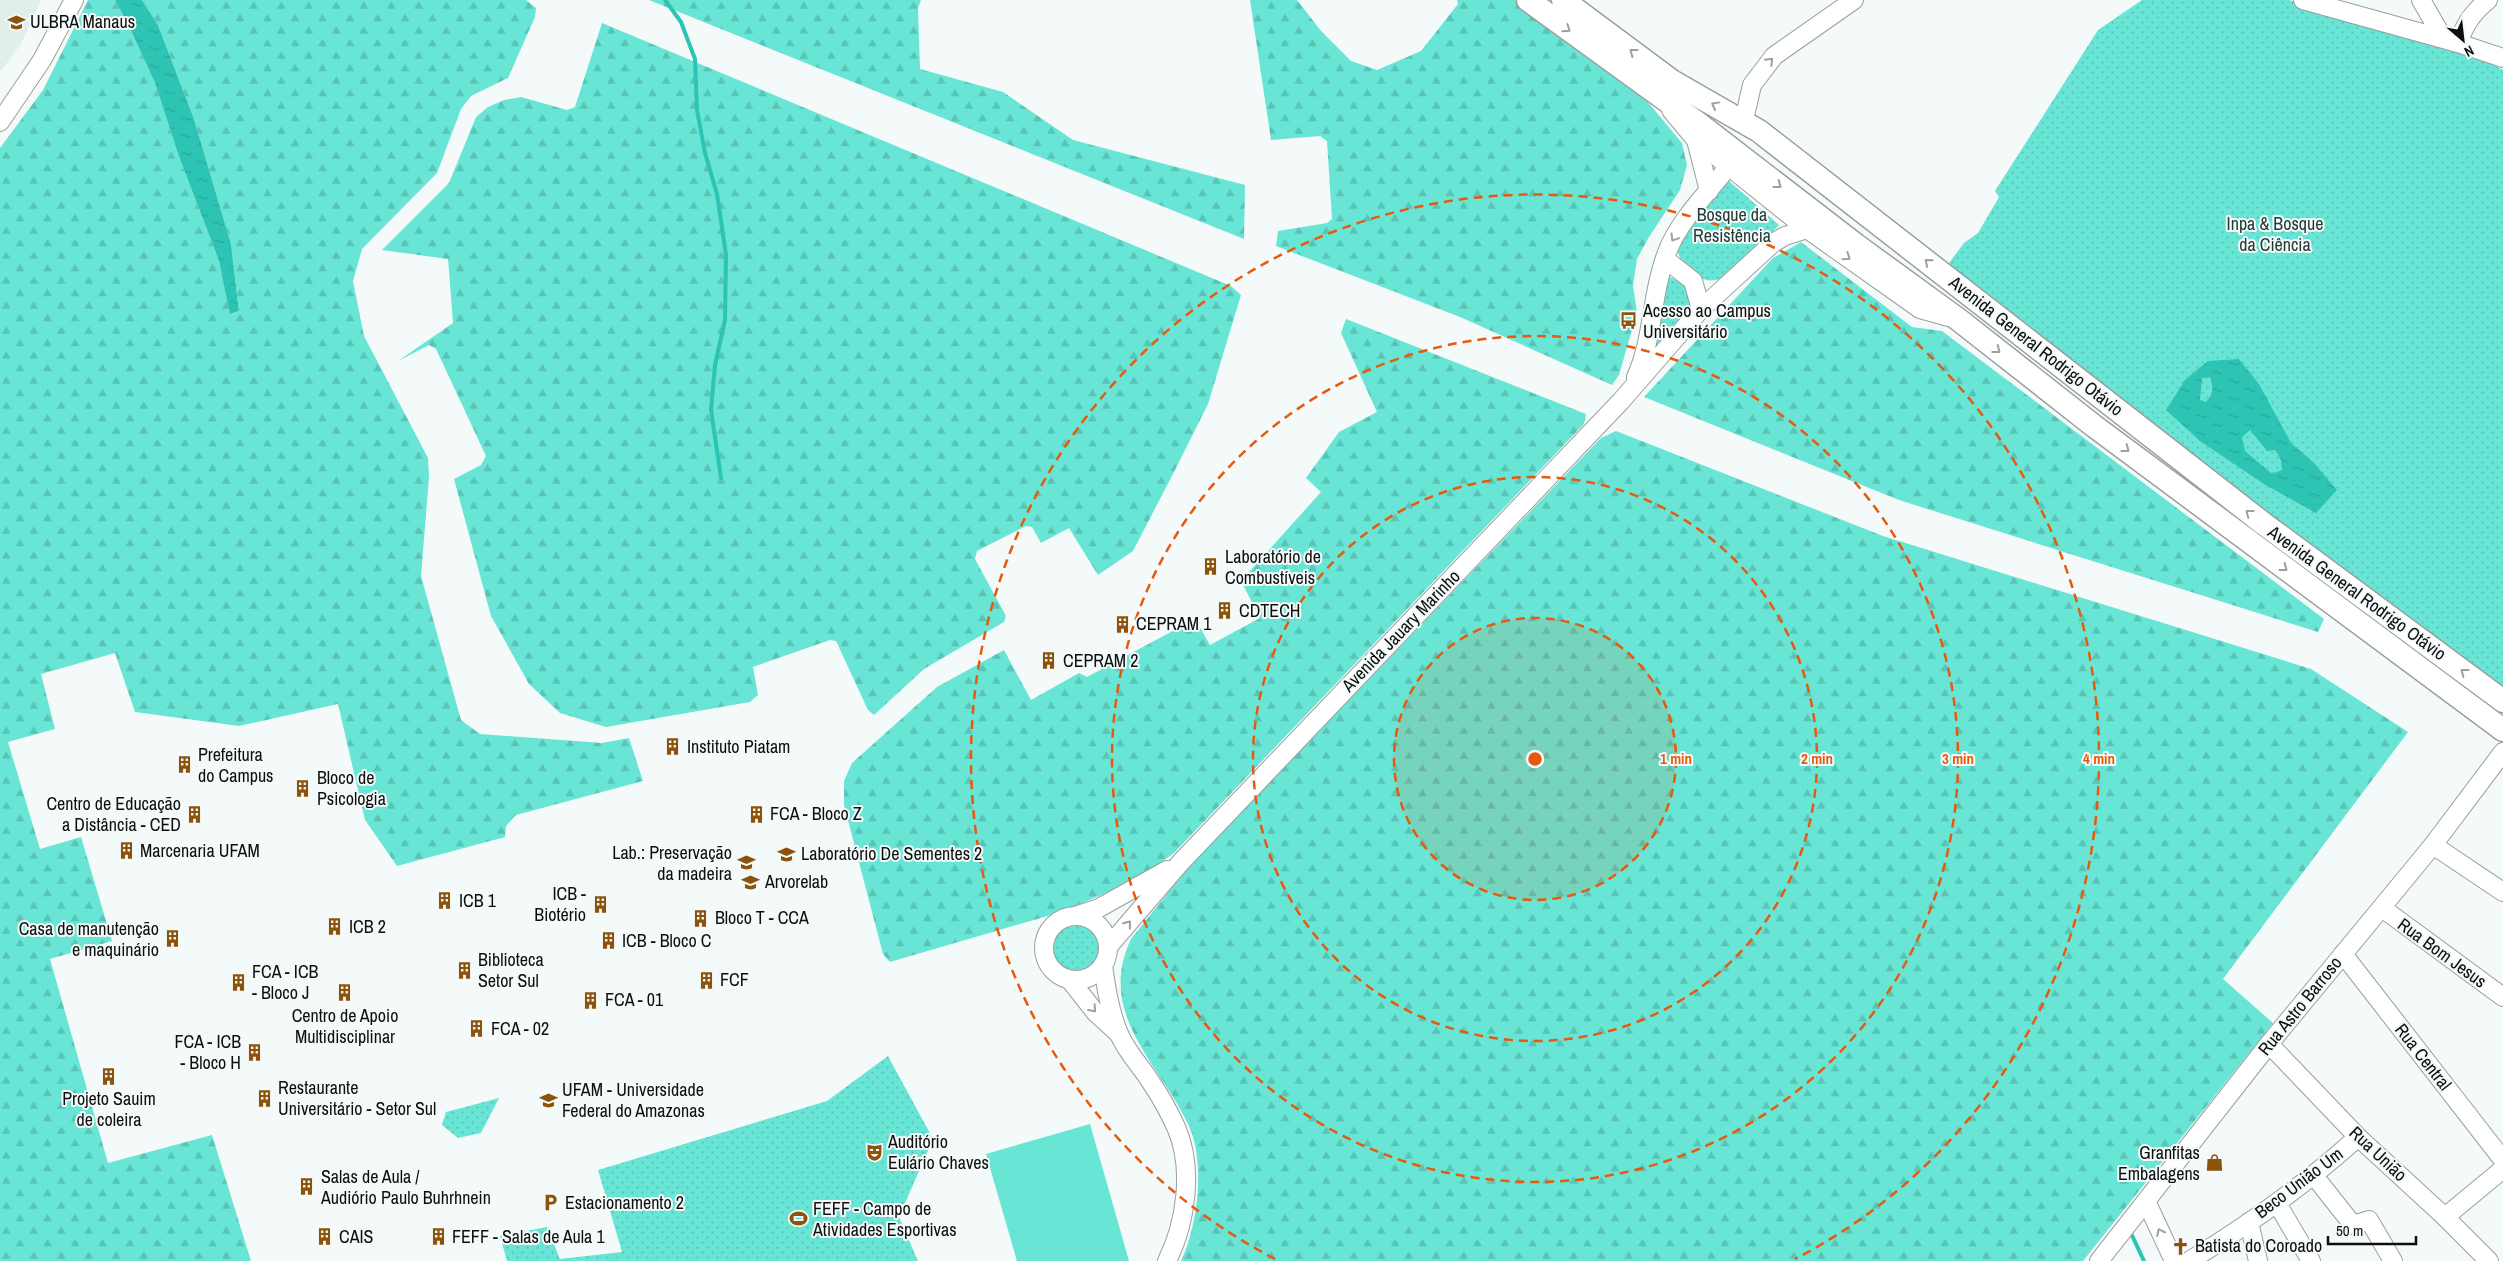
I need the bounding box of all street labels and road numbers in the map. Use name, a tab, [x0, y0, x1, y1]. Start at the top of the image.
street label: Avenida General Rodrigo Otávio	[1943, 269, 2129, 422]
street label: Avenida General Rodrigo Otávio	[2262, 519, 2452, 666]
street label: Avenida Jauary Marinho	[1335, 564, 1465, 698]
street label: Rua Bom Jesus	[2393, 912, 2492, 993]
street label: Rua Astro Barroso	[2252, 951, 2347, 1060]
street label: Rua Central	[2389, 1018, 2457, 1095]
street label: Rua União	[2344, 1120, 2413, 1187]
street label: Beco União Um	[2250, 1141, 2348, 1224]

